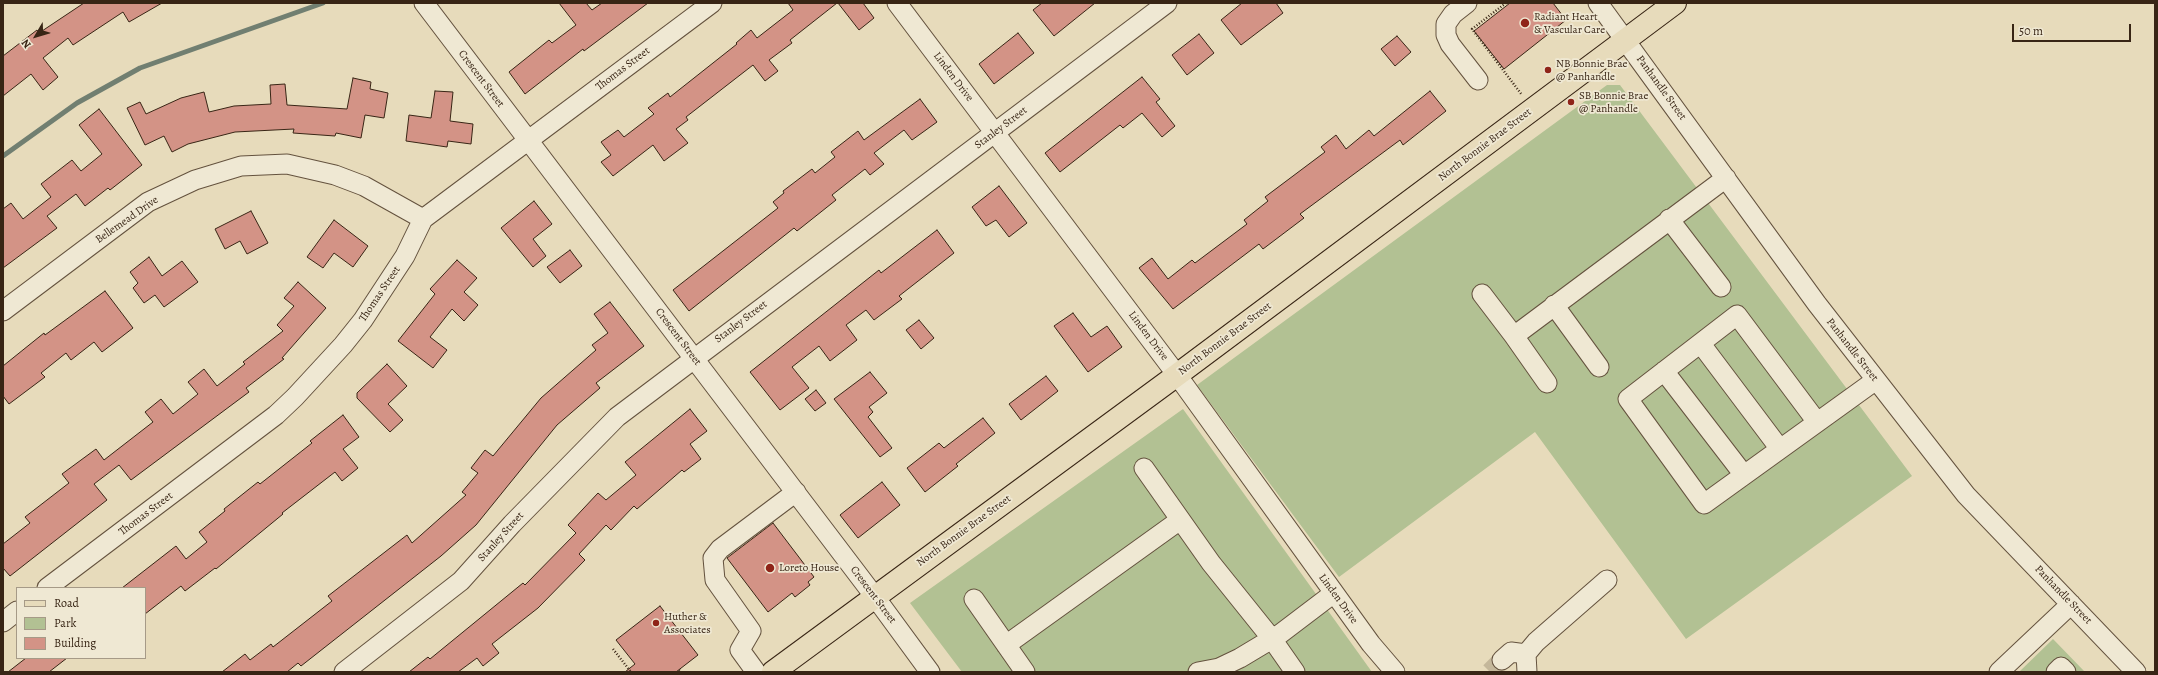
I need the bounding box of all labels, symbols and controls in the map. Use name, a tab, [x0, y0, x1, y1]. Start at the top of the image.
place label: Radiant Heart & Vascular Care	[1534, 10, 1605, 36]
north arrow	[16, 16, 56, 56]
scale bar	[2014, 16, 2133, 42]
marker: Radiant Heart & Vascular Care	[1519, 17, 1531, 29]
text: 50 m	[2019, 23, 2043, 39]
text: N	[18, 36, 35, 51]
street label: Thomas Street	[593, 44, 653, 94]
street label: Crescent Street	[455, 48, 507, 110]
street label: Linden Drive	[930, 50, 976, 104]
street label: Panhandle Street	[1633, 53, 1689, 123]
place label: NB Bonnie Brae @ Panhandle	[1556, 57, 1627, 83]
marker: NB Bonnie Brae @ Panhandle	[1543, 65, 1553, 75]
place label: SB Bonnie Brae @ Panhandle	[1579, 89, 1648, 115]
marker: SB Bonnie Brae @ Panhandle	[1566, 97, 1576, 107]
street label: Stanley Street	[972, 104, 1030, 152]
street label: North Bonnie Brae Street	[1436, 106, 1534, 184]
street label: Bellemead Drive	[93, 193, 161, 247]
street label: Thomas Street	[357, 264, 403, 324]
street label: Stanley Street	[712, 298, 770, 346]
street label: North Bonnie Brae Street	[1176, 300, 1274, 378]
street label: Crescent Street	[652, 306, 704, 368]
street label: Linden Drive	[1125, 309, 1171, 363]
street label: Panhandle Street	[1823, 316, 1881, 384]
street label: Thomas Street	[116, 489, 176, 539]
street label: North Bonnie Brae Street	[914, 492, 1014, 570]
street label: Stanley Street	[475, 509, 527, 565]
place label: Loreto House	[779, 561, 839, 575]
marker: Loreto House	[764, 562, 776, 574]
street label: Panhandle Street	[2032, 563, 2094, 627]
street label: Crescent Street	[847, 564, 899, 626]
street label: Linden Drive	[1315, 571, 1361, 627]
legend	[16, 587, 146, 659]
text: Road	[54, 595, 79, 611]
place label: Huther & Associates	[664, 610, 711, 636]
text: Park	[54, 615, 77, 631]
marker: Huther & Associates	[651, 618, 661, 628]
text: Building	[54, 635, 96, 651]

